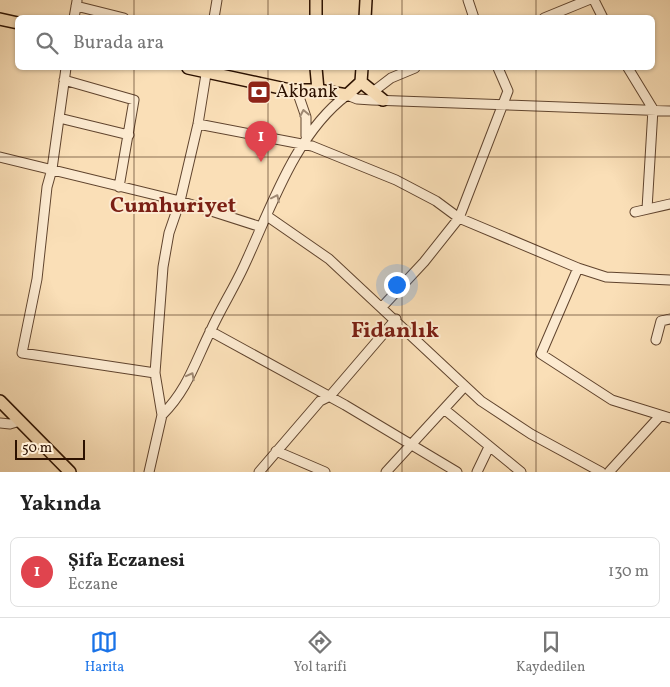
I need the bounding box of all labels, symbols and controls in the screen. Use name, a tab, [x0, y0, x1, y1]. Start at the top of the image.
search box	[15, 15, 655, 70]
icon: search	[33, 29, 61, 57]
text: Burada ara	[73, 30, 164, 56]
bank icon: Akbank	[246, 79, 272, 105]
place label: Akbank	[276, 80, 338, 105]
one-way arrow	[300, 109, 310, 118]
pin: 1	[245, 121, 277, 162]
district label: Cumhuriyet	[110, 191, 236, 222]
one-way arrow	[270, 194, 280, 203]
your location	[384, 272, 410, 298]
district label: Fidanlık	[351, 316, 439, 347]
one-way arrow	[184, 372, 194, 381]
scale bar	[15, 437, 85, 460]
text: 50 m	[22, 439, 52, 458]
text: Yakında	[20, 490, 101, 519]
text: Şifa Eczanesi	[68, 548, 185, 574]
text: 1	[34, 561, 40, 583]
text: 130 m	[608, 561, 649, 583]
text: Eczane	[68, 574, 118, 596]
tab: Harita	[85, 628, 124, 677]
tab: Yol tarifi	[294, 628, 347, 677]
tab: Kaydedilen	[516, 628, 585, 677]

